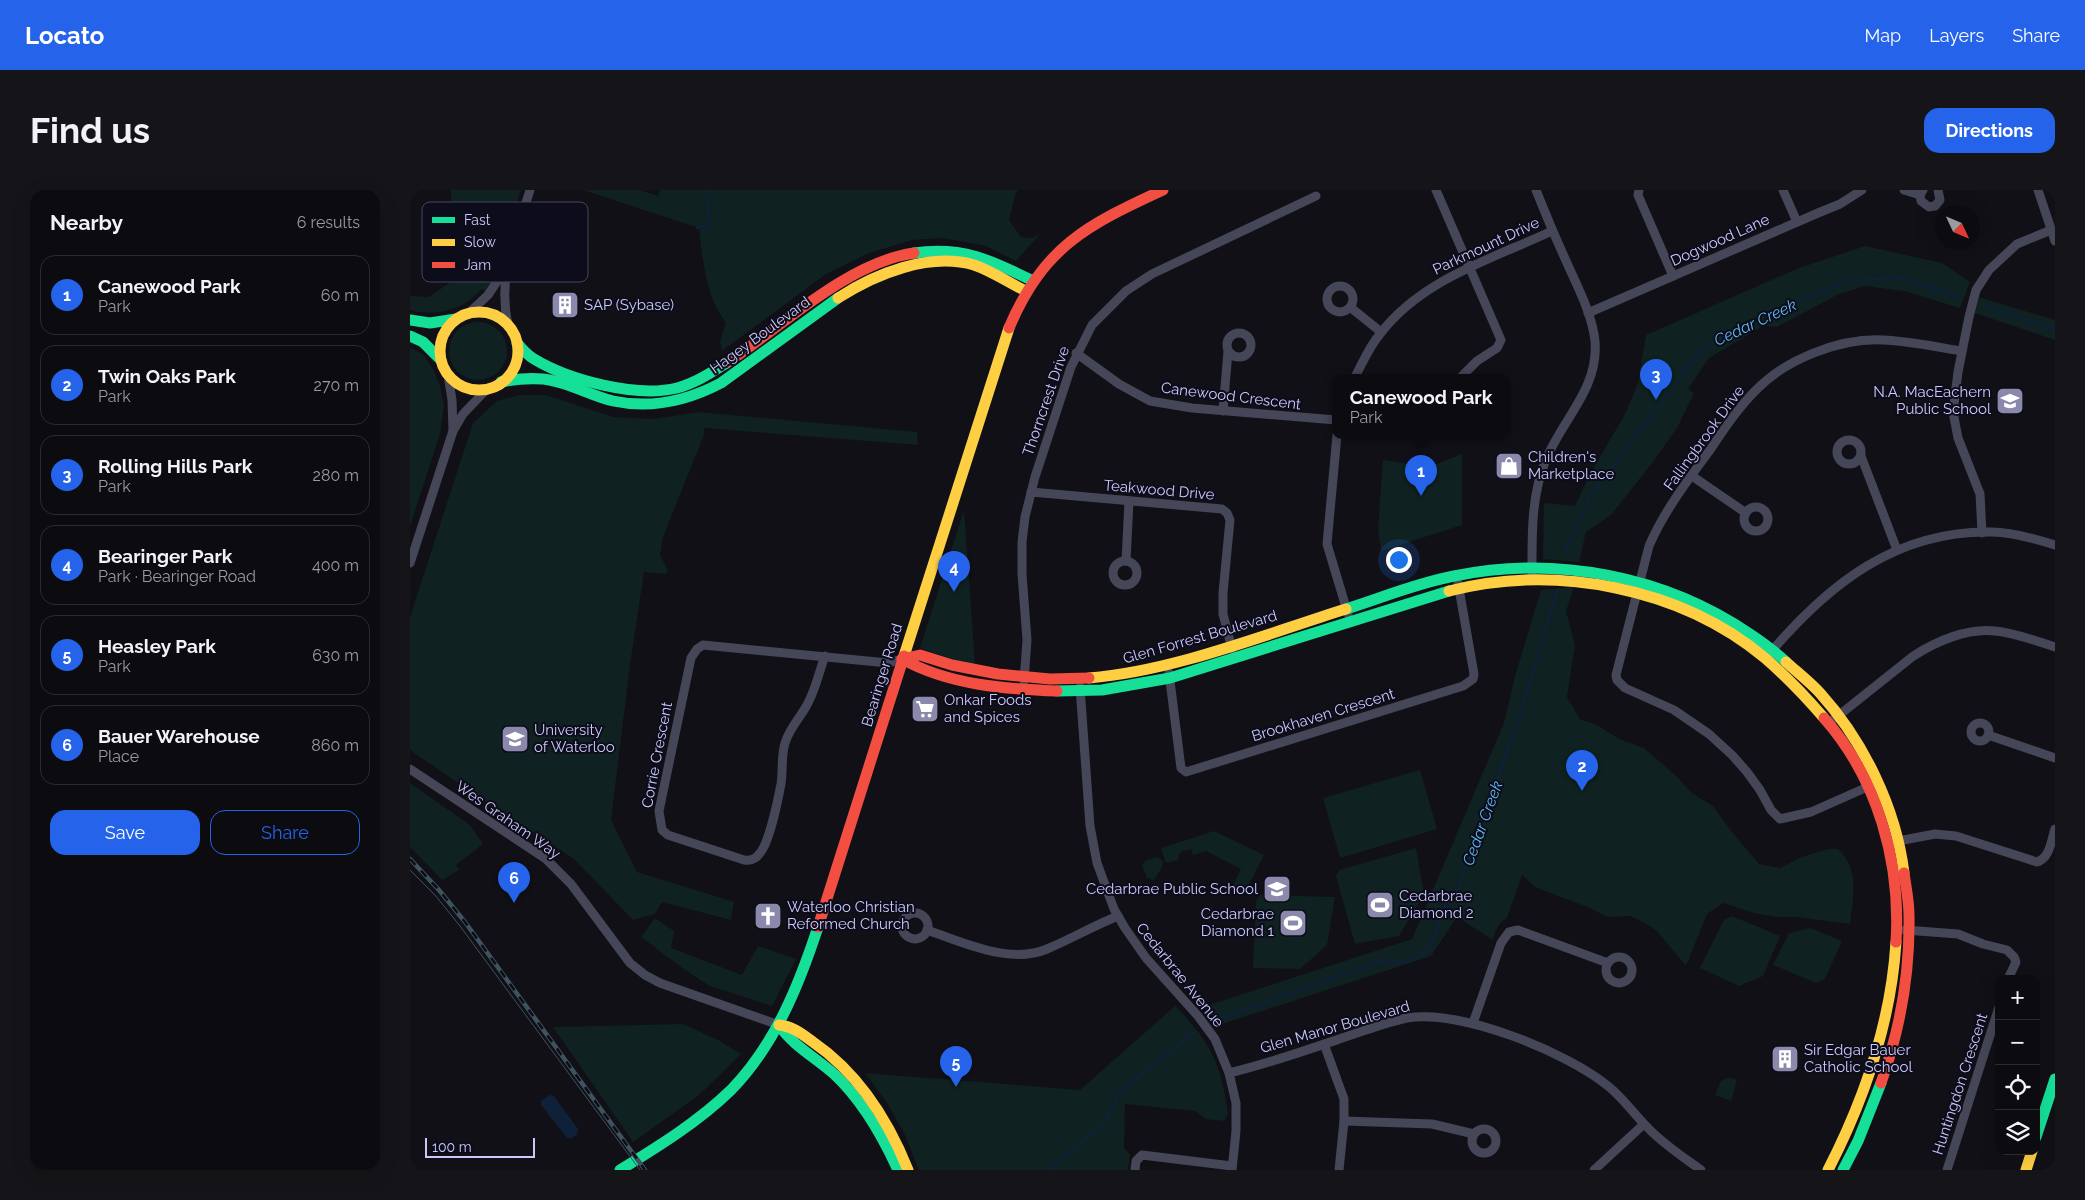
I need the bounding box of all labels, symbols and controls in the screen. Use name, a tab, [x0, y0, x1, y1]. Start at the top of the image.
text: Locato	[25, 21, 104, 50]
text: Map	[1865, 25, 1901, 46]
text: Layers	[1929, 25, 1984, 46]
text: Share	[2012, 25, 2060, 46]
button: Directions	[1924, 108, 2055, 153]
text: Find us	[30, 110, 150, 151]
legend	[422, 202, 588, 282]
north arrow	[1935, 205, 1980, 250]
text: Nearby	[50, 210, 123, 235]
street label: Dogwood Lane	[1668, 210, 1772, 270]
text: Fast	[464, 212, 491, 228]
text: 6 results	[297, 213, 360, 232]
street label: Parkmount Drive	[1430, 213, 1542, 279]
text: Slow	[464, 234, 496, 250]
text: Jam	[464, 257, 491, 273]
text: Canewood Park	[98, 275, 241, 297]
text: 1	[63, 286, 71, 305]
text: 60 m	[321, 286, 359, 305]
building icon: SAP (Sybase)	[550, 290, 580, 320]
street label: Hagey Boulevard	[706, 293, 814, 377]
water label: Cedar Creek	[1711, 295, 1800, 350]
place label: SAP (Sybase)	[584, 296, 674, 314]
text: Park	[98, 297, 131, 316]
street label: Thorncrest Drive	[1019, 344, 1073, 458]
pin: 3	[1640, 359, 1672, 400]
text: Twin Oaks Park	[98, 365, 236, 387]
popup	[1332, 374, 1510, 439]
text: 2	[62, 376, 72, 395]
text: 270 m	[314, 376, 359, 395]
street label: Canewood Crescent	[1160, 378, 1302, 414]
street label: Fallingbrook Drive	[1660, 382, 1748, 494]
place label: N.A. MacEachern Public School	[1873, 383, 1992, 418]
text: Canewood Park	[1350, 386, 1492, 408]
school or university icon: N.A. MacEachern Public School	[1995, 386, 2025, 416]
text: Park	[98, 387, 131, 406]
text: Park	[1350, 408, 1382, 427]
place label: Children's Marketplace	[1528, 448, 1614, 483]
shop icon: Children's Marketplace	[1494, 451, 1524, 481]
text: Rolling Hills Park	[98, 455, 252, 477]
pin: 1	[1405, 455, 1437, 496]
text: 3	[63, 466, 71, 485]
text: 280 m	[313, 466, 359, 485]
street label: Teakwood Drive	[1103, 476, 1215, 504]
text: Park	[98, 477, 131, 496]
text: Bearinger Park	[98, 545, 232, 567]
your location	[1386, 547, 1412, 573]
pin: 4	[938, 551, 970, 592]
text: 4	[62, 556, 72, 575]
text: 400 m	[312, 556, 359, 575]
text: Park · Bearinger Road	[98, 567, 256, 586]
street label: Glen Forrest Boulevard	[1121, 606, 1279, 668]
street label: Bearinger Road	[858, 621, 906, 729]
text: Heasley Park	[98, 635, 216, 657]
text: 5	[63, 646, 71, 665]
text: 630 m	[312, 646, 359, 665]
text: Park	[98, 657, 131, 676]
street label: Brookhaven Crescent	[1249, 685, 1397, 745]
place label: Onkar Foods and Spices	[944, 691, 1032, 726]
supermarket icon: Onkar Foods and Spices	[910, 694, 940, 724]
street label: Corrie Crescent	[638, 700, 676, 810]
place label: University of Waterloo	[534, 721, 615, 756]
school or university icon: University of Waterloo	[500, 724, 530, 754]
text: Bauer Warehouse	[98, 725, 260, 747]
text: 6	[62, 736, 72, 755]
text: 860 m	[311, 736, 359, 755]
text: Place	[98, 747, 139, 766]
pin: 2	[1566, 750, 1598, 791]
street label: Wes Graham Way	[452, 777, 564, 863]
water label: Cedar Creek	[1458, 778, 1507, 868]
button: Save	[50, 810, 200, 855]
button: Share	[210, 810, 360, 855]
pin: 6	[498, 862, 530, 903]
school or university icon: Cedarbrae Public School	[1262, 874, 1292, 904]
place label: Cedarbrae Public School	[1086, 880, 1259, 898]
place label: Cedarbrae Diamond 2	[1399, 887, 1474, 922]
sports icon: Cedarbrae Diamond 2	[1365, 890, 1395, 920]
place label: Waterloo Christian Reformed Church	[787, 898, 915, 933]
church icon: Waterloo Christian Reformed Church	[753, 901, 783, 931]
place label: Cedarbrae Diamond 1	[1201, 905, 1275, 940]
sports icon: Cedarbrae Diamond 1	[1278, 908, 1308, 938]
street label: Cedarbrae Avenue	[1132, 919, 1228, 1031]
map controls	[1995, 975, 2040, 1155]
button: +	[1995, 975, 2040, 1020]
street label: Glen Manor Boulevard	[1258, 997, 1412, 1057]
street label: Huntingdon Crescent	[1929, 1011, 1991, 1157]
button: −	[1995, 1020, 2040, 1065]
place label: Sir Edgar Bauer Catholic School	[1804, 1041, 1913, 1076]
building icon: Sir Edgar Bauer Catholic School	[1770, 1044, 1800, 1074]
pin: 5	[940, 1046, 972, 1087]
button: locate	[1995, 1065, 2040, 1110]
button: layers	[1995, 1110, 2040, 1155]
scale bar	[425, 1135, 535, 1158]
text: 100 m	[432, 1139, 472, 1155]

